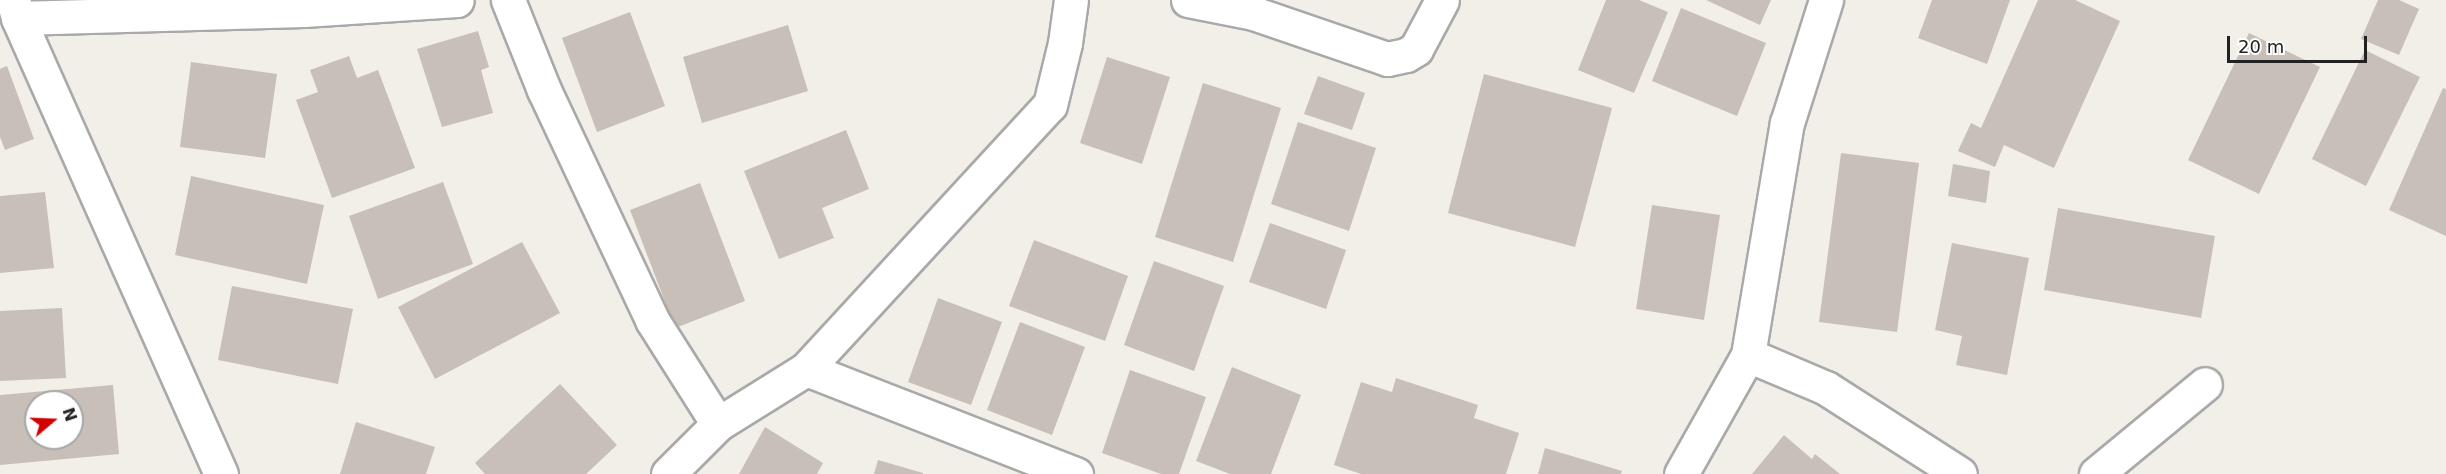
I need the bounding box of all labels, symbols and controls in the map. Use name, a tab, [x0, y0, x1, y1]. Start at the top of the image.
scale bar	[2230, 24, 2370, 62]
text: 20 m	[2238, 36, 2284, 57]
north arrow	[24, 390, 84, 450]
text: N	[58, 405, 81, 424]

